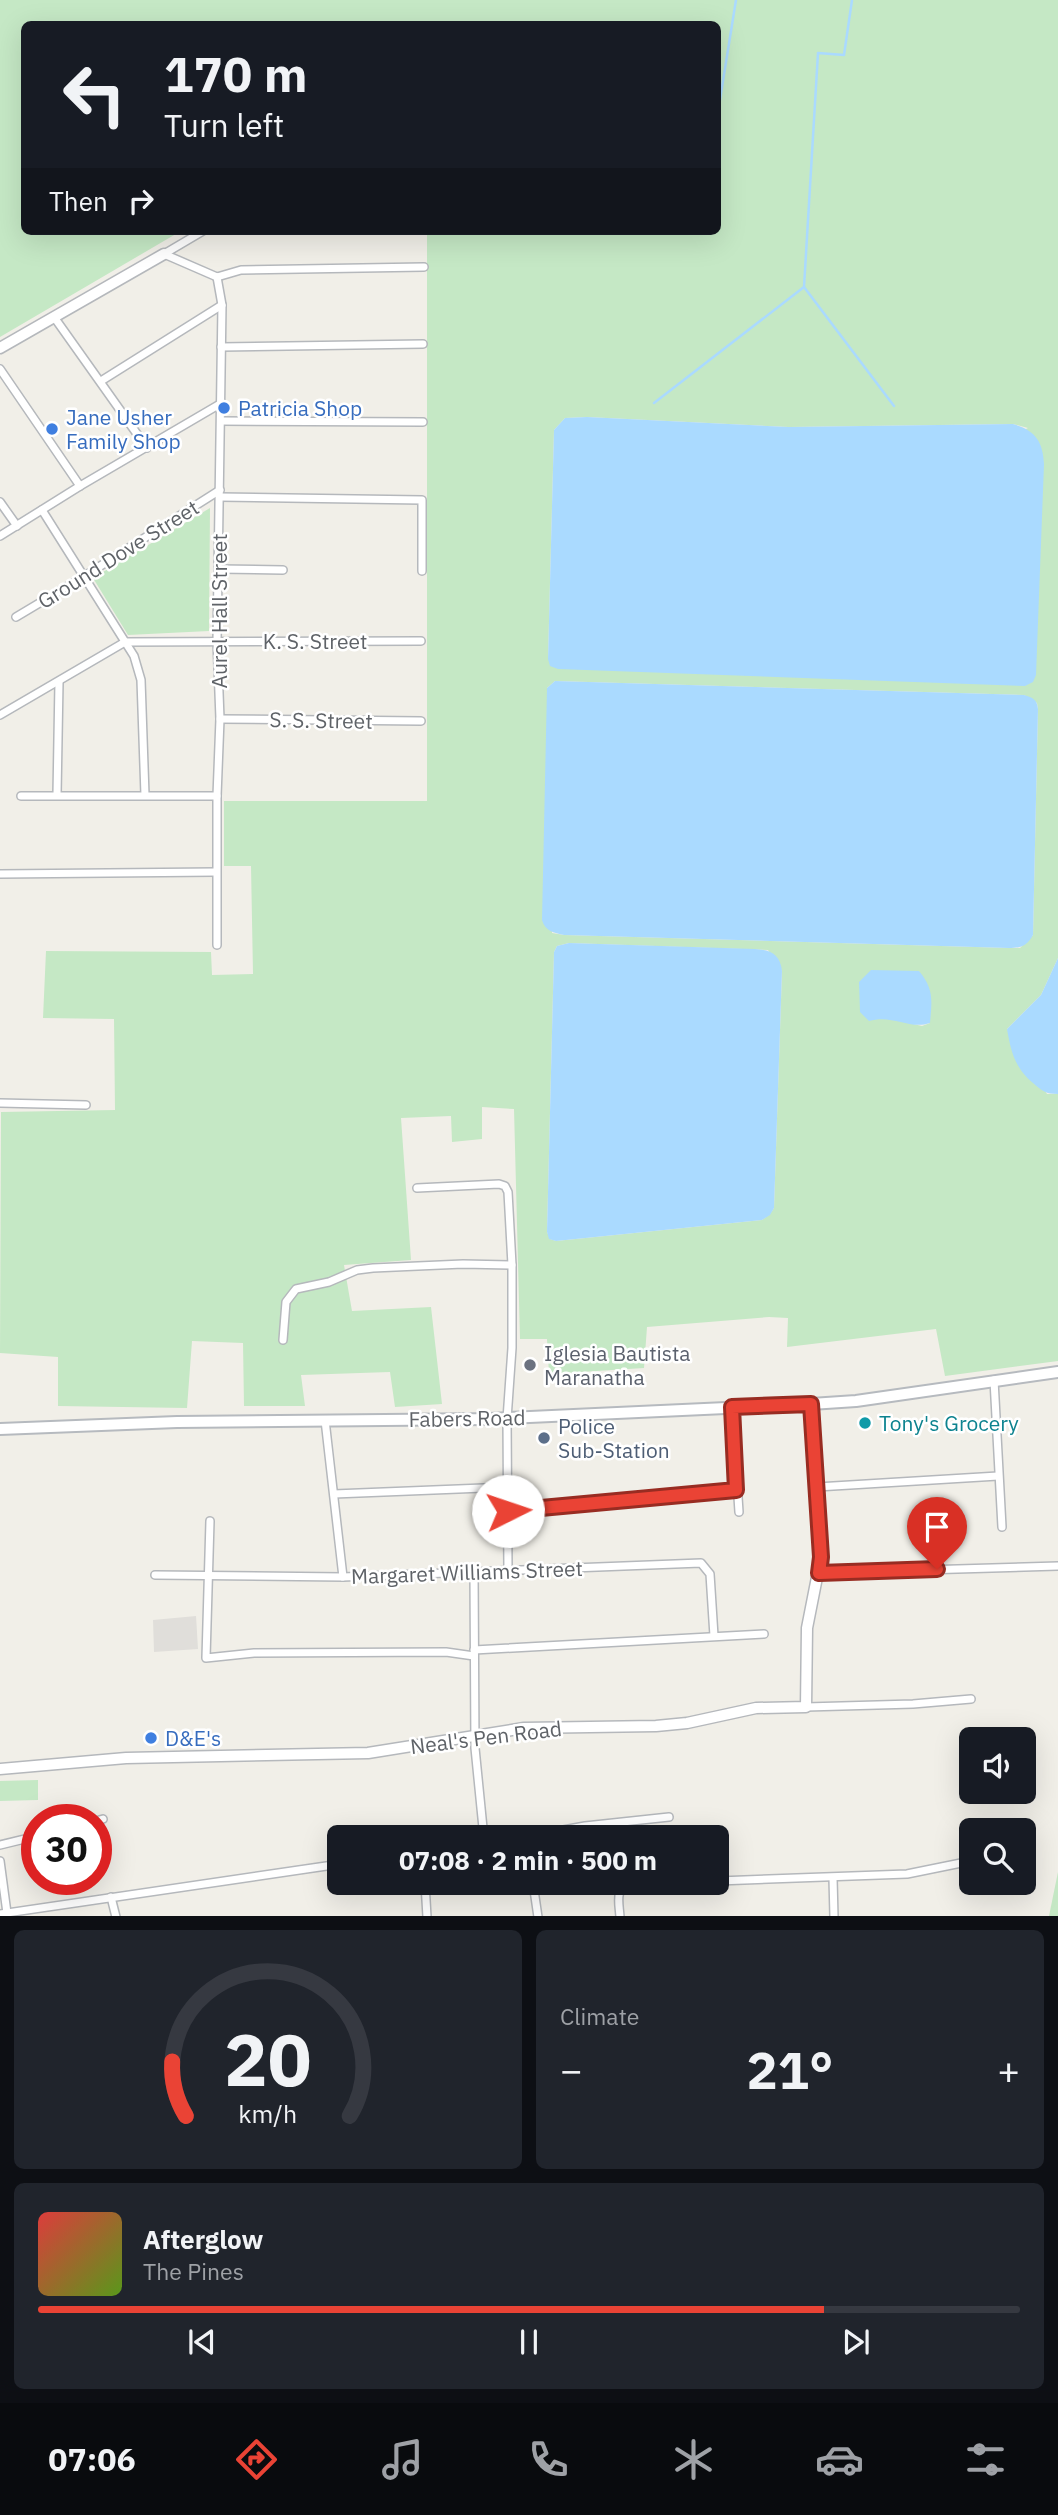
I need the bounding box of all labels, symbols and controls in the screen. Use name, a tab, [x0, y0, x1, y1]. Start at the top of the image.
text: 170 m	[164, 42, 308, 105]
icon: left	[49, 49, 140, 140]
text: Turn left	[164, 104, 284, 146]
icon: right	[122, 182, 160, 220]
text: Then	[49, 184, 108, 218]
place label: Patricia Shop	[238, 394, 362, 422]
marker: Patricia Shop	[216, 400, 232, 416]
place label: Jane Usher Family Shop	[66, 403, 181, 455]
marker: Jane Usher Family Shop	[44, 421, 60, 437]
street label: Ground Dove Street	[32, 493, 204, 615]
street label: Aurel Hall Street	[205, 533, 233, 689]
street label: K. S. Street	[263, 627, 367, 655]
street label: S. S. Street	[269, 705, 373, 735]
place label: Iglesia Bautista Maranatha	[544, 1339, 691, 1391]
marker: Iglesia Bautista Maranatha	[522, 1357, 538, 1373]
street label: Fabers Road	[408, 1403, 526, 1433]
place label: Tony's Grocery	[879, 1409, 1019, 1437]
place label: Police Sub-Station	[558, 1412, 670, 1464]
marker: Tony's Grocery	[857, 1415, 873, 1431]
marker: Police Sub-Station	[536, 1430, 552, 1446]
position arrow	[471, 1474, 545, 1548]
pin	[907, 1497, 967, 1569]
icon: arrive	[918, 1508, 956, 1546]
street label: Margaret Williams Street	[351, 1554, 583, 1590]
street label: Neal's Pen Road	[409, 1714, 563, 1760]
place label: D&E's	[165, 1724, 221, 1752]
map controls	[959, 1727, 1036, 1895]
button: sound	[959, 1727, 1036, 1804]
marker: D&E's	[143, 1730, 159, 1746]
speed limit sign: 30	[21, 1804, 112, 1895]
button: search	[959, 1818, 1036, 1895]
text: 07:08 · 2 min · 500 m	[399, 1843, 657, 1877]
text: Climate	[560, 2001, 639, 2031]
text: 20	[224, 2011, 312, 2106]
text: 21°	[747, 2036, 833, 2103]
text: −	[560, 2045, 583, 2094]
text: +	[997, 2045, 1020, 2094]
text: km/h	[239, 2096, 297, 2129]
text: Afterglow	[143, 2222, 263, 2256]
text: The Pines	[143, 2256, 244, 2286]
icon: previous	[183, 2323, 221, 2361]
icon: pause	[510, 2323, 548, 2361]
icon: next	[837, 2323, 875, 2361]
icon: directions	[232, 2435, 281, 2484]
icon: music	[378, 2435, 427, 2484]
icon: phone	[524, 2435, 573, 2484]
icon: climate	[669, 2435, 718, 2484]
icon: car	[815, 2435, 864, 2484]
icon: filters	[961, 2435, 1010, 2484]
text: 07:06	[48, 2438, 136, 2480]

